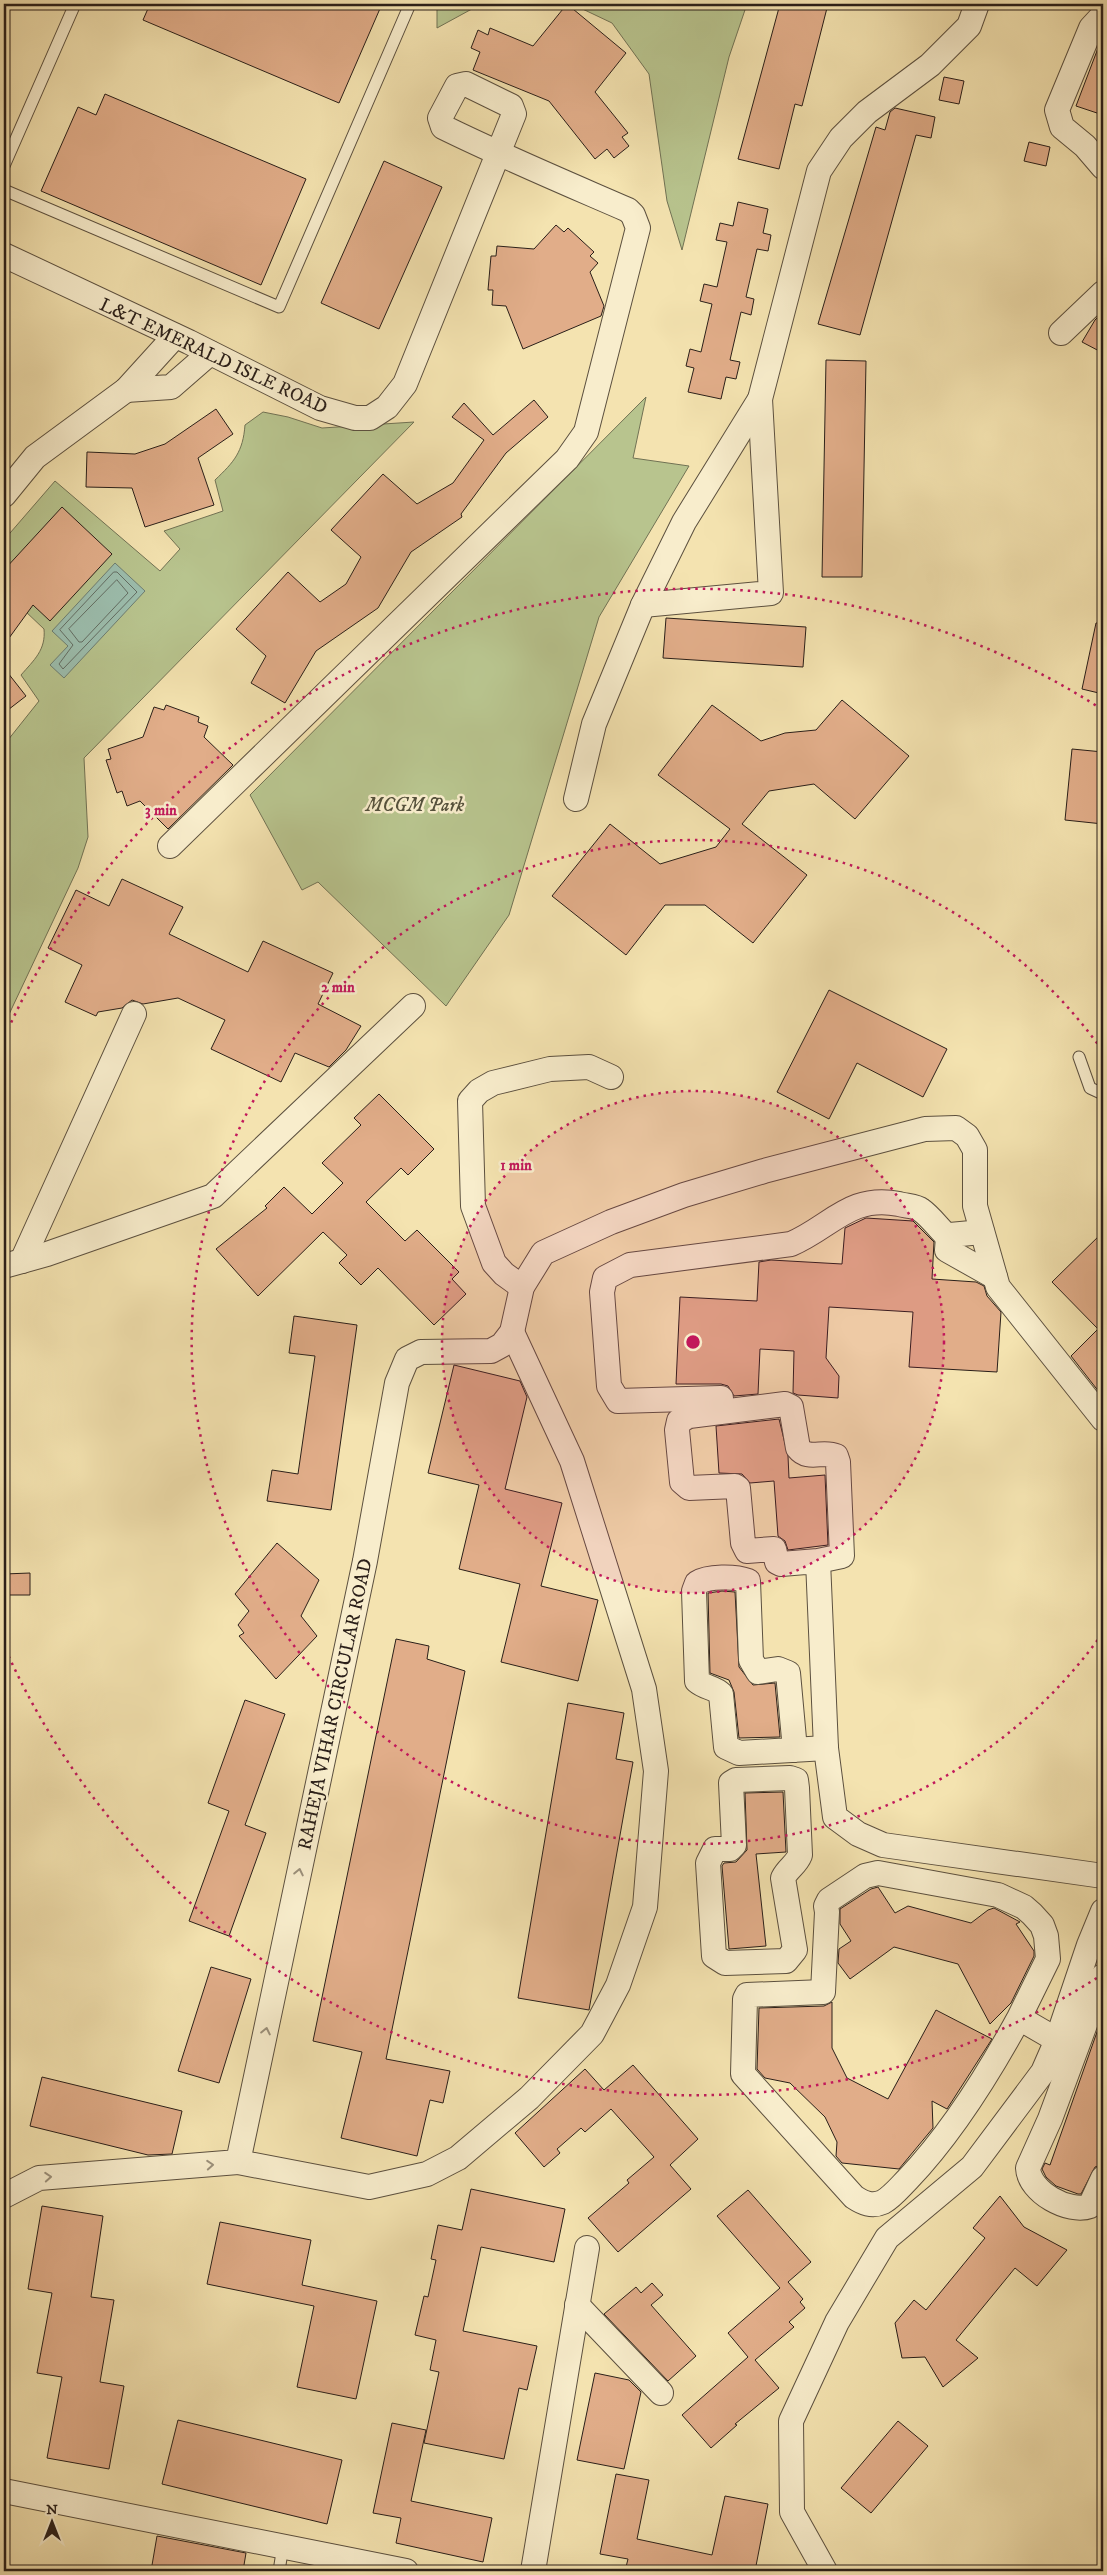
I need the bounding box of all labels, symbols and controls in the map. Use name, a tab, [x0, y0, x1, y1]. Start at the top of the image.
street label: L&T EMERALD ISLE ROAD	[96, 293, 331, 419]
park label: MCGM Park	[364, 794, 464, 817]
text: 3 min	[145, 801, 177, 820]
text: 2 min	[321, 978, 355, 997]
text: 1 min	[500, 1156, 532, 1175]
centre of rings	[684, 1333, 702, 1351]
street label: RAHEJA VIHAR CIRCULAR ROAD	[293, 1556, 378, 1852]
one-way arrow	[293, 1867, 304, 1876]
one-way arrow	[260, 2026, 270, 2035]
one-way arrow	[206, 2159, 214, 2170]
one-way arrow	[44, 2172, 52, 2183]
north arrow	[28, 2498, 78, 2548]
text: N	[46, 2501, 58, 2519]

